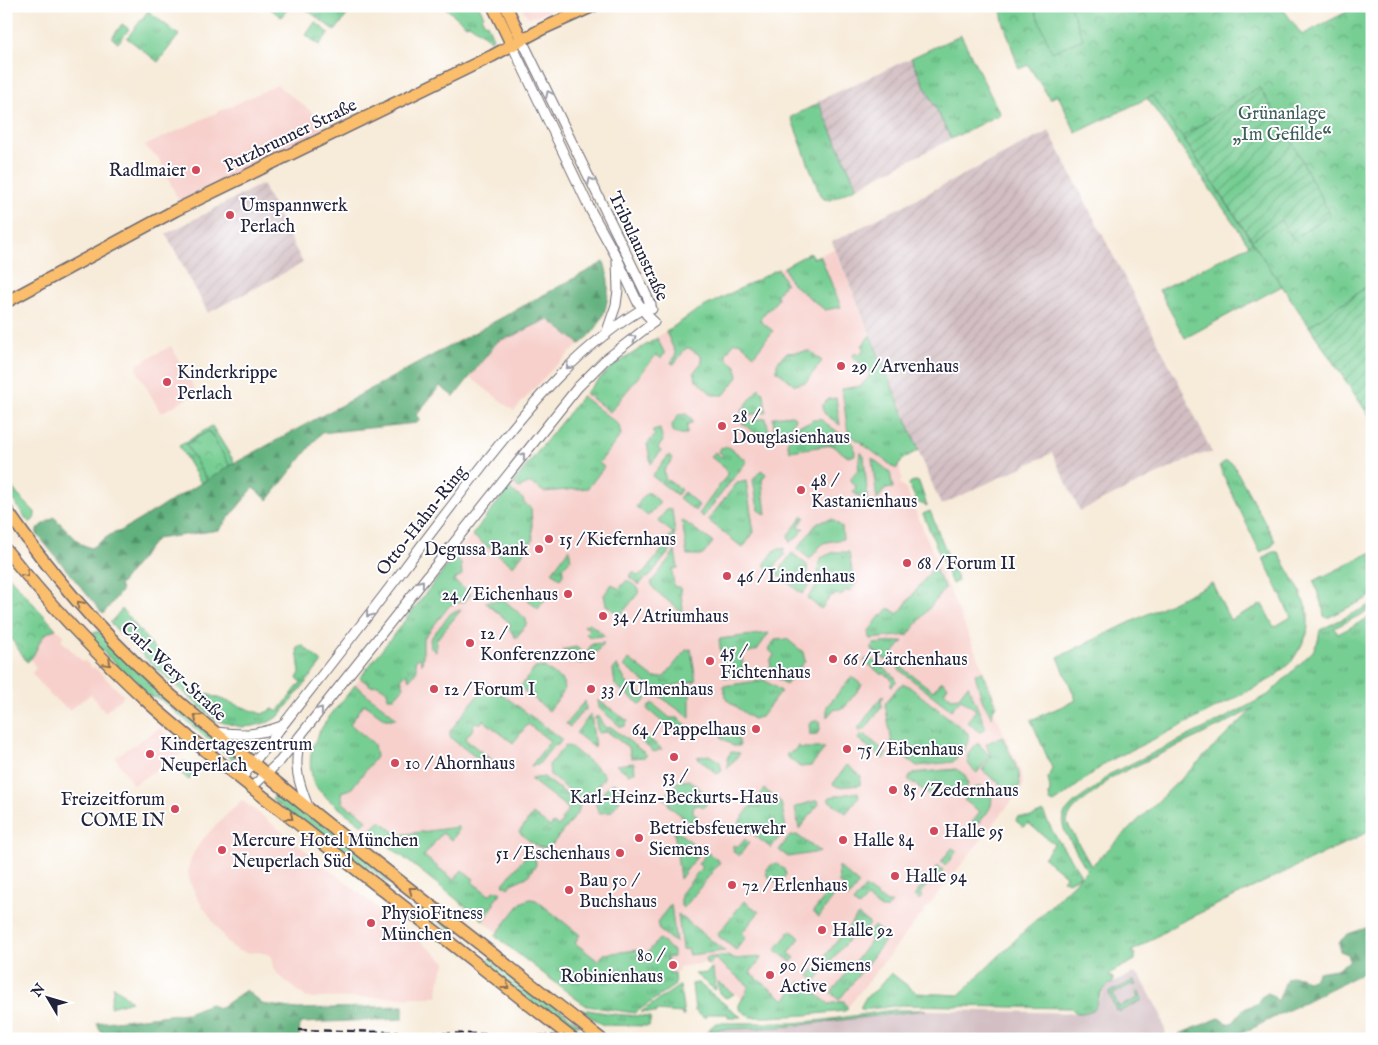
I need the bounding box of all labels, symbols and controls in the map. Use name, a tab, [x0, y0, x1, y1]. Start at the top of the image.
one-way arrow	[545, 90, 555, 99]
street label: Putzbrunner Straße	[220, 94, 361, 178]
park label: Grünanlage „Im Gefilde“	[1232, 103, 1332, 147]
place label: Radlmaier	[109, 160, 186, 183]
marker: Radlmaier	[190, 164, 202, 176]
one-way arrow	[587, 177, 597, 186]
street label: Tribulaunstraße	[602, 188, 673, 305]
place label: Umspannwerk Perlach	[240, 195, 348, 239]
marker: Umspannwerk Perlach	[224, 209, 236, 221]
one-way arrow	[627, 335, 637, 344]
place label: 29 / Arvenhaus	[851, 356, 959, 379]
marker: 29 / Arvenhaus	[835, 360, 847, 372]
one-way arrow	[565, 361, 574, 370]
place label: Kinderkrippe Perlach	[177, 362, 278, 406]
marker: Kinderkrippe Perlach	[161, 376, 173, 388]
place label: 28 / Douglasienhaus	[732, 406, 850, 450]
marker: 28 / Douglasienhaus	[716, 420, 728, 432]
one-way arrow	[517, 453, 525, 462]
street label: Otto-Hahn-Ring	[372, 461, 473, 581]
place label: 48 / Kastanienhaus	[811, 470, 917, 514]
marker: 48 / Kastanienhaus	[795, 484, 807, 496]
place label: 15 / Kiefernhaus	[559, 529, 676, 552]
marker: 15 / Kiefernhaus	[543, 533, 555, 545]
place label: Degussa Bank	[424, 539, 529, 562]
marker: Degussa Bank	[533, 543, 545, 555]
place label: 68 / Forum II	[917, 553, 1016, 576]
marker: 68 / Forum II	[901, 557, 913, 569]
place label: 46 / Lindenhaus	[737, 566, 855, 589]
one-way arrow	[20, 568, 29, 577]
marker: 46 / Lindenhaus	[721, 570, 733, 582]
one-way arrow	[416, 580, 424, 589]
place label: 24 / Eichenhaus	[441, 584, 558, 607]
marker: 24 / Eichenhaus	[562, 588, 574, 600]
one-way arrow	[78, 601, 86, 610]
place label: 34 / Atriumhaus	[613, 606, 728, 629]
one-way arrow	[367, 608, 375, 617]
marker: 34 / Atriumhaus	[597, 610, 609, 622]
street label: Carl-Wery-Straße	[115, 617, 231, 727]
place label: 12 / Konferenzzone	[480, 623, 596, 667]
marker: 12 / Konferenzzone	[464, 637, 476, 649]
place label: 45 / Fichtenhaus	[720, 641, 810, 685]
place label: 66 / Lärchenhaus	[843, 649, 968, 672]
marker: 66 / Lärchenhaus	[827, 653, 839, 665]
marker: 45 / Fichtenhaus	[704, 655, 716, 667]
one-way arrow	[102, 658, 111, 667]
place label: 12 / Forum I	[444, 679, 536, 702]
place label: 33 / Ulmenhaus	[601, 679, 713, 702]
marker: 12 / Forum I	[428, 683, 440, 695]
marker: 33 / Ulmenhaus	[585, 683, 597, 695]
one-way arrow	[314, 706, 323, 716]
one-way arrow	[193, 714, 202, 723]
place label: 64 / Pappelhaus	[632, 719, 746, 742]
marker: 64 / Pappelhaus	[750, 723, 762, 735]
place label: Kindertageszentrum Neuperlach	[160, 734, 312, 778]
place label: 75 / Eibenhaus	[857, 739, 964, 762]
marker: 75 / Eibenhaus	[841, 743, 853, 755]
marker: Kindertageszentrum Neuperlach	[144, 748, 156, 760]
marker: 53 / Karl-Heinz-Beckurts-Haus	[668, 751, 680, 763]
place label: 10 / Ahornhaus	[405, 753, 515, 776]
marker: 10 / Ahornhaus	[389, 757, 401, 769]
place label: 53 / Karl-Heinz-Beckurts-Haus	[570, 766, 778, 810]
place label: 85 / Zedernhaus	[903, 780, 1019, 803]
marker: 85 / Zedernhaus	[887, 784, 899, 796]
place label: Freizeitforum COME IN	[61, 789, 165, 833]
marker: Freizeitforum COME IN	[169, 803, 181, 815]
one-way arrow	[284, 812, 293, 820]
place label: Betriebsfeuerwehr Siemens	[649, 818, 786, 862]
place label: Halle 95	[944, 821, 1004, 844]
marker: Halle 95	[928, 825, 940, 837]
place label: Mercure Hotel München Neuperlach Süd	[232, 830, 419, 874]
place label: Halle 84	[853, 830, 914, 853]
marker: Betriebsfeuerwehr Siemens	[633, 832, 645, 844]
marker: Halle 84	[837, 834, 849, 846]
place label: 51 / Eschenhaus	[496, 843, 610, 866]
marker: Mercure Hotel München Neuperlach Süd	[216, 844, 228, 856]
marker: 51 / Eschenhaus	[614, 847, 626, 859]
place label: Halle 94	[905, 866, 967, 889]
place label: Bau 50 / Buchshaus	[579, 870, 657, 914]
marker: Halle 94	[889, 870, 901, 882]
place label: 72 / Erlenhaus	[742, 875, 848, 898]
marker: 72 / Erlenhaus	[726, 879, 738, 891]
marker: Bau 50 / Buchshaus	[563, 884, 575, 896]
one-way arrow	[408, 887, 417, 896]
place label: PhysioFitness München	[381, 903, 483, 947]
marker: PhysioFitness München	[365, 917, 377, 929]
place label: Halle 92	[832, 920, 894, 943]
marker: Halle 92	[816, 924, 828, 936]
place label: 80 / Robinienhaus	[560, 945, 666, 989]
place label: 90 / Siemens Active	[779, 955, 871, 999]
marker: 80 / Robinienhaus	[667, 959, 679, 971]
marker: 90 / Siemens Active	[764, 969, 776, 981]
north arrow	[22, 972, 72, 1022]
text: N	[27, 980, 49, 1002]
one-way arrow	[500, 981, 509, 989]

